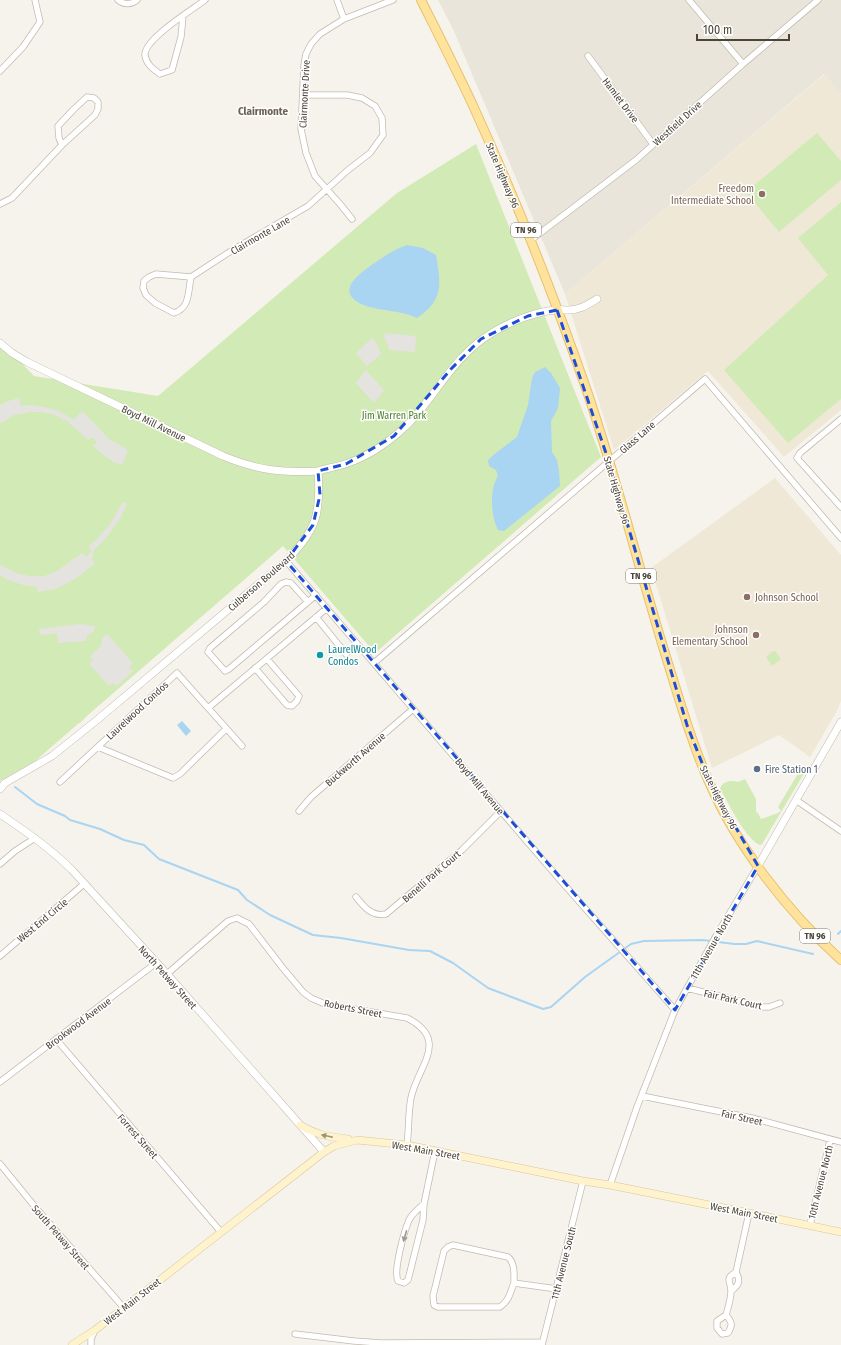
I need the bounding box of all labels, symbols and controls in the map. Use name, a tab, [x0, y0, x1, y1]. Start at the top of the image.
scale bar	[697, 16, 789, 42]
text: 100 m	[703, 23, 732, 37]
street label: Clairmonte Drive	[297, 60, 313, 128]
street label: Hamlet Drive	[599, 76, 641, 125]
street label: Westfield Drive	[651, 99, 705, 149]
district label: Clairmonte	[238, 105, 289, 118]
street label: State Highway 96	[483, 141, 521, 210]
place label: Freedom Intermediate School	[671, 183, 754, 207]
marker: Freedom Intermediate School	[757, 189, 767, 199]
street label: Clairmonte Lane	[229, 214, 292, 258]
road number: TN 96	[511, 223, 541, 237]
street label: Boyd Mill Avenue	[119, 403, 188, 445]
park label: Jim Warren Park	[362, 410, 427, 422]
street label: Glass Lane	[617, 419, 658, 457]
street label: State Highway 96	[601, 455, 631, 526]
street label: Culberson Boulevard	[226, 549, 298, 614]
road number: TN 96	[626, 569, 656, 583]
marker: Johnson School	[742, 592, 752, 602]
place label: Johnson School	[755, 592, 819, 604]
place label: Johnson Elementary School	[672, 624, 748, 648]
marker: Johnson Elementary School	[751, 630, 761, 640]
place label: LaurelWood Condos	[328, 644, 377, 668]
marker: LaurelWood Condos	[315, 650, 325, 660]
street label: Laurelwood Condos	[104, 679, 171, 743]
street label: Buckworth Avenue	[323, 730, 388, 789]
street label: Boyd Mill Avenue	[452, 756, 506, 817]
street label: State Highway 96	[697, 764, 739, 831]
marker: Fire Station 1	[752, 764, 762, 774]
place label: Fire Station 1	[765, 764, 818, 776]
street label: Benelli Park Court	[400, 848, 464, 905]
street label: West End Circle	[15, 896, 70, 945]
street label: 11th Avenue North	[688, 911, 736, 982]
road number: TN 96	[800, 929, 830, 943]
street label: North Petway Street	[136, 943, 199, 1012]
street label: Fair Park Court	[703, 987, 764, 1013]
street label: Brookwood Avenue	[44, 995, 114, 1052]
street label: Roberts Street	[323, 997, 384, 1021]
street label: Fair Street	[720, 1107, 764, 1129]
street label: Forrest Street	[115, 1112, 160, 1162]
one-way arrow	[321, 1133, 333, 1139]
street label: West Main Street	[391, 1139, 462, 1163]
street label: 10th Avenue North	[806, 1144, 836, 1220]
street label: West Main Street	[709, 1201, 780, 1226]
street label: South Petway Street	[29, 1203, 92, 1273]
street label: 11th Avenue South	[549, 1225, 579, 1301]
one-way arrow	[401, 1230, 407, 1242]
street label: West Main Street	[102, 1275, 164, 1328]

